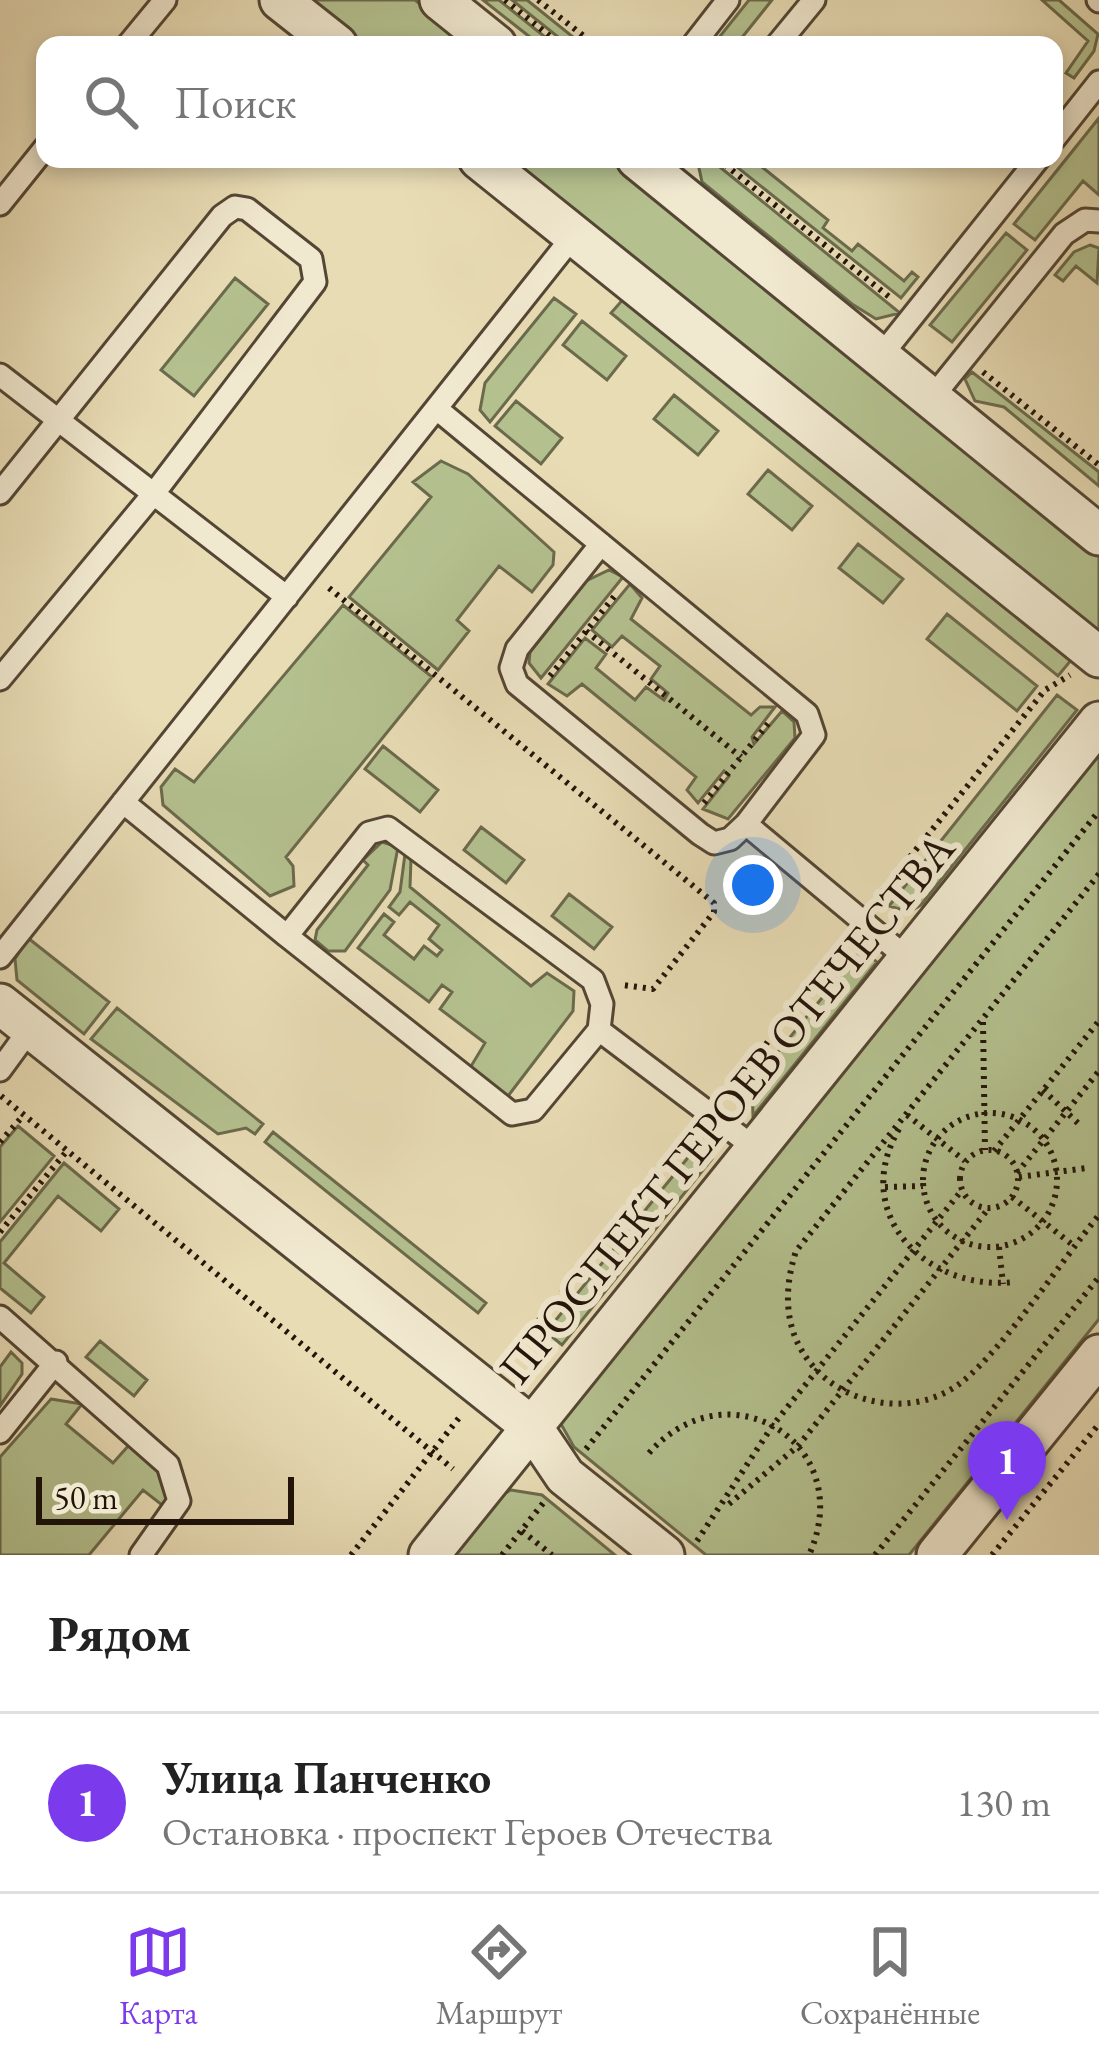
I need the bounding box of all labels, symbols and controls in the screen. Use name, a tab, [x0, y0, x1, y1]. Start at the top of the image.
search box	[36, 36, 1063, 168]
icon: search	[78, 69, 144, 135]
text: Поиск	[174, 73, 296, 131]
street label: ПРОСПЕКТ ГЕРОЕВ ОТЕЧЕСТВА	[485, 820, 967, 1396]
your location	[723, 855, 783, 915]
pin: 1	[968, 1421, 1046, 1520]
scale bar	[36, 1471, 294, 1524]
text: 50 m	[54, 1476, 118, 1519]
text: Рядом	[48, 1600, 191, 1666]
text: Улица Панченко	[162, 1748, 491, 1806]
text: 1	[77, 1777, 97, 1828]
text: 130 m	[957, 1777, 1051, 1828]
text: Остановка · проспект Героев Отечества	[162, 1806, 772, 1857]
tab: Карта	[119, 1919, 198, 2034]
tab: Маршрут	[436, 1919, 562, 2034]
tab: Сохранённые	[800, 1919, 980, 2034]

